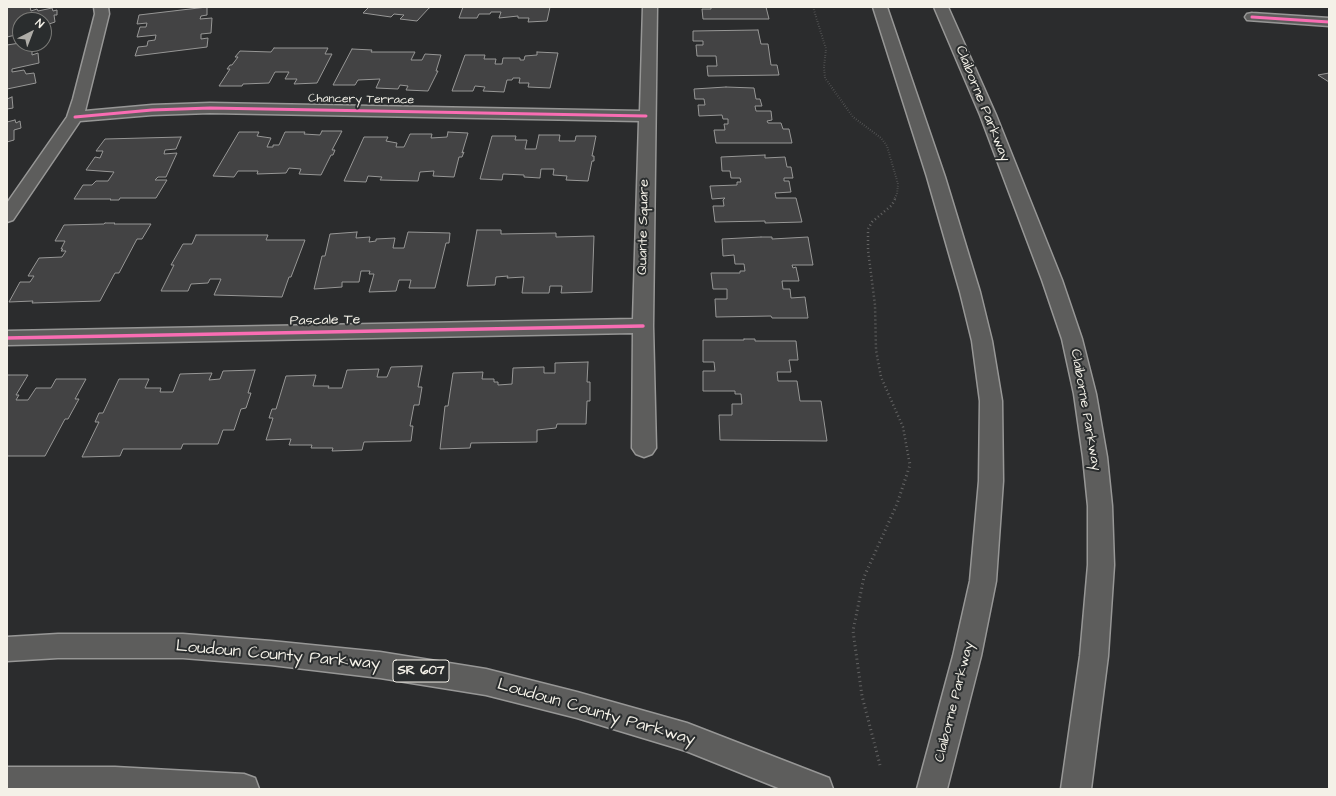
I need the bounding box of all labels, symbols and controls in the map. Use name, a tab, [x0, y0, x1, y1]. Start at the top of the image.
north arrow	[12, 12, 52, 52]
text: N	[32, 16, 47, 31]
street label: Claiborne Parkway	[951, 44, 1013, 164]
street label: Chancery Terrace	[308, 92, 414, 108]
street label: Quante Square	[635, 179, 653, 275]
street label: Pascale Te	[289, 312, 361, 330]
street label: Claiborne Parkway	[1066, 348, 1104, 472]
street label: Loudoun County Parkway	[175, 637, 381, 675]
street label: Claiborne Parkway	[932, 640, 978, 764]
road number: SR 607	[393, 660, 449, 682]
street label: Loudoun County Parkway	[495, 675, 697, 751]

